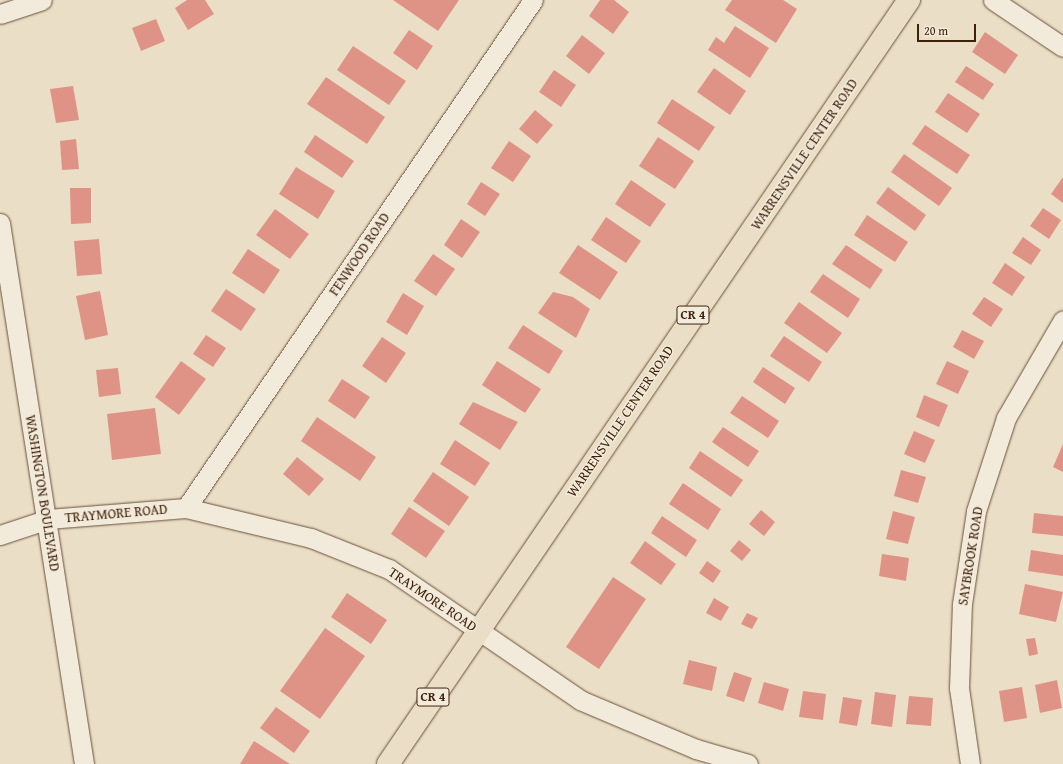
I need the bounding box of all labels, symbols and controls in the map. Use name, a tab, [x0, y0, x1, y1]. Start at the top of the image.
scale bar	[919, 16, 978, 42]
text: 20 m	[924, 22, 948, 39]
street label: WARRENSVILLE CENTER ROAD	[747, 75, 861, 233]
street label: FENWOOD ROAD	[325, 209, 393, 299]
road number: CR 4	[676, 304, 710, 326]
street label: WARRENSVILLE CENTER ROAD	[563, 342, 677, 500]
street label: WASHINGTON BOULEVARD	[22, 414, 64, 572]
street label: TRAYMORE ROAD	[64, 500, 168, 526]
street label: SAYBROOK ROAD	[954, 505, 986, 607]
street label: TRAYMORE ROAD	[386, 563, 480, 635]
road number: CR 4	[416, 686, 450, 708]

